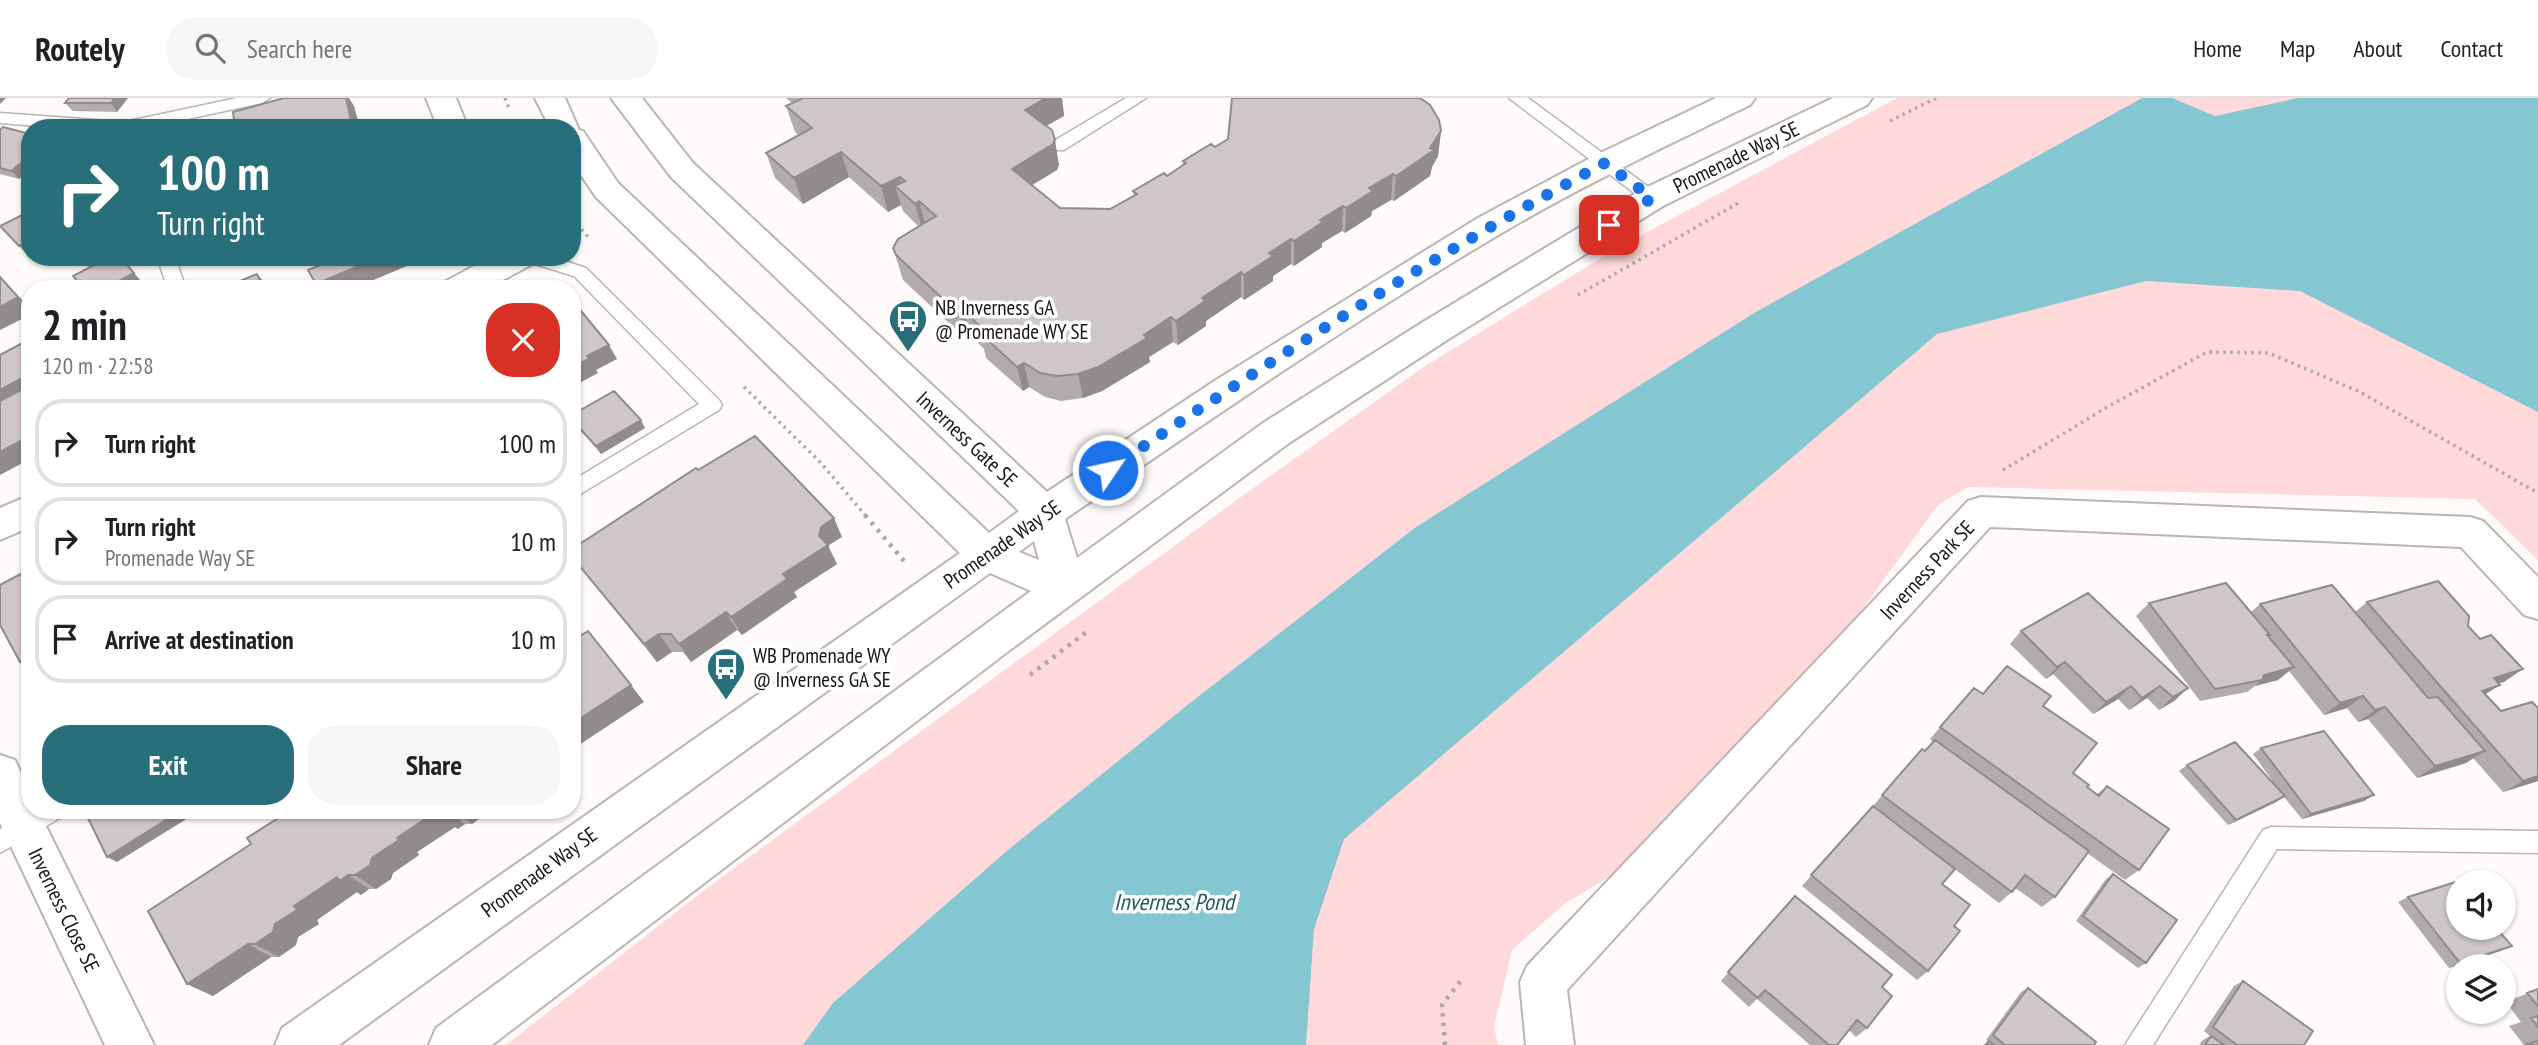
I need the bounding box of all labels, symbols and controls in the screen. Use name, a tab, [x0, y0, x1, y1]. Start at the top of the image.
search box	[167, 17, 657, 80]
text: Routely	[35, 27, 125, 70]
icon: search	[191, 29, 229, 67]
text: Search here	[247, 32, 352, 65]
text: Home	[2193, 33, 2242, 64]
text: Map	[2280, 33, 2315, 64]
text: About	[2353, 33, 2402, 64]
text: Contact	[2440, 33, 2503, 64]
street label: Promenade Way SE	[1668, 115, 1804, 199]
text: 100 m	[157, 140, 270, 204]
icon: right	[42, 147, 133, 238]
pin	[1579, 195, 1639, 255]
text: Turn right	[157, 202, 265, 244]
icon: arrive	[1590, 206, 1628, 244]
place label: NB Inverness GA @ Promenade WY SE	[935, 294, 1089, 345]
text: 2 min	[42, 297, 127, 352]
bus stop icon: NB Inverness GA @ Promenade WY SE	[887, 298, 929, 353]
button: close	[486, 303, 560, 377]
text: 120 m · 22:58	[42, 351, 154, 380]
street label: Inverness Gate SE	[911, 385, 1023, 493]
icon: right	[46, 424, 84, 462]
text: Turn right	[105, 427, 196, 460]
text: 100 m	[498, 427, 556, 460]
position arrow	[1071, 433, 1145, 507]
street label: Promenade Way SE	[938, 494, 1066, 594]
text: Turn right	[105, 510, 196, 543]
street label: Inverness Park SE	[1874, 515, 1980, 625]
icon: right	[46, 522, 84, 560]
text: 10 m	[510, 525, 556, 558]
text: Promenade Way SE	[105, 543, 255, 572]
icon: arrive	[46, 620, 84, 658]
text: Arrive at destination	[105, 623, 294, 656]
text: 10 m	[510, 623, 556, 656]
place label: WB Promenade WY @ Inverness GA SE	[753, 642, 891, 693]
bus stop icon: WB Promenade WY @ Inverness GA SE	[705, 646, 747, 701]
button: Exit	[42, 725, 294, 805]
button: Share	[308, 725, 560, 805]
street label: Promenade Way SE	[476, 821, 602, 923]
street label: Inverness Close SE	[22, 843, 106, 977]
map controls	[2446, 870, 2516, 1024]
button: sound	[2446, 870, 2516, 940]
water label: Inverness Pond	[1114, 887, 1237, 916]
button: layers	[2446, 954, 2516, 1024]

